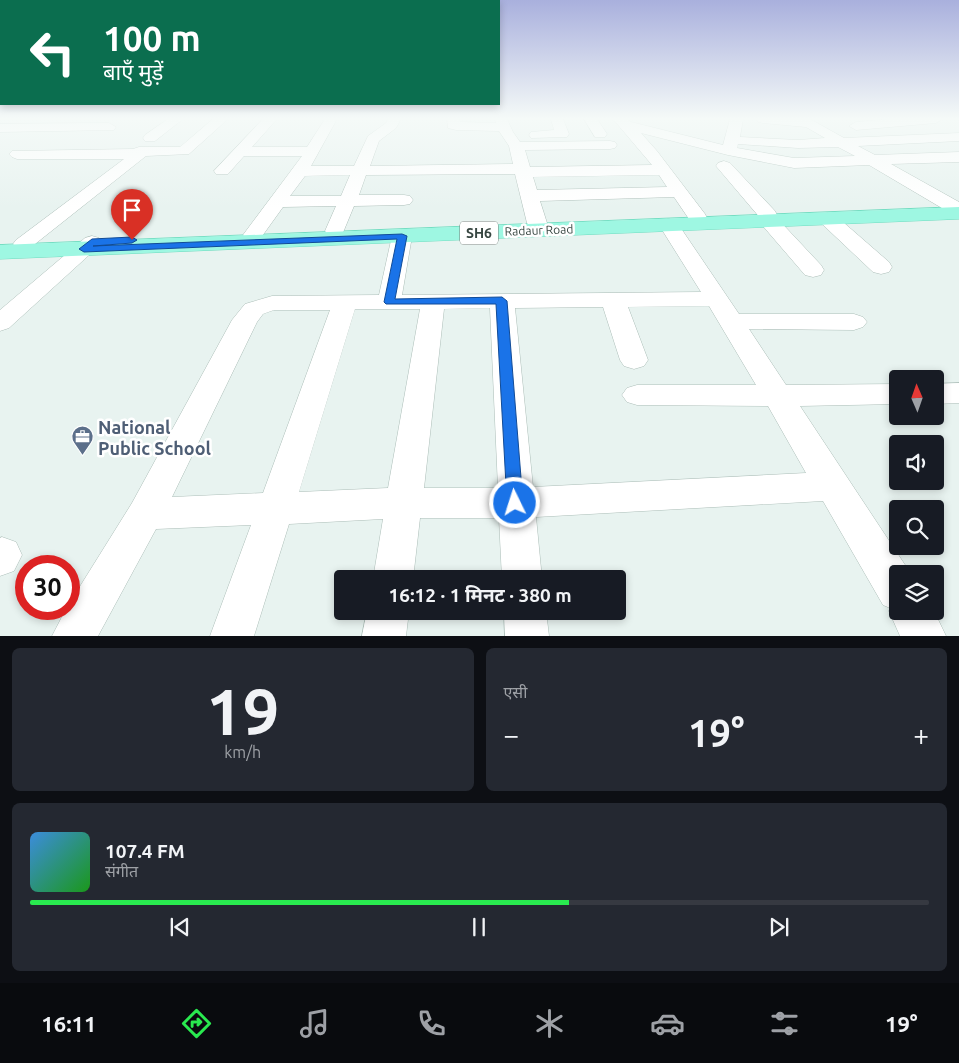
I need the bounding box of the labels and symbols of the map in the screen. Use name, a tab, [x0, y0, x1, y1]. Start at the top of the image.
pin	[111, 189, 153, 240]
road number: SH6	[460, 222, 498, 244]
street label: Radaur Road	[504, 222, 574, 238]
north arrow	[889, 370, 944, 425]
place label: National Public School	[98, 417, 212, 458]
office icon: National Public School	[70, 425, 94, 456]
position arrow	[488, 476, 540, 528]
speed limit sign: 30	[15, 555, 80, 620]

